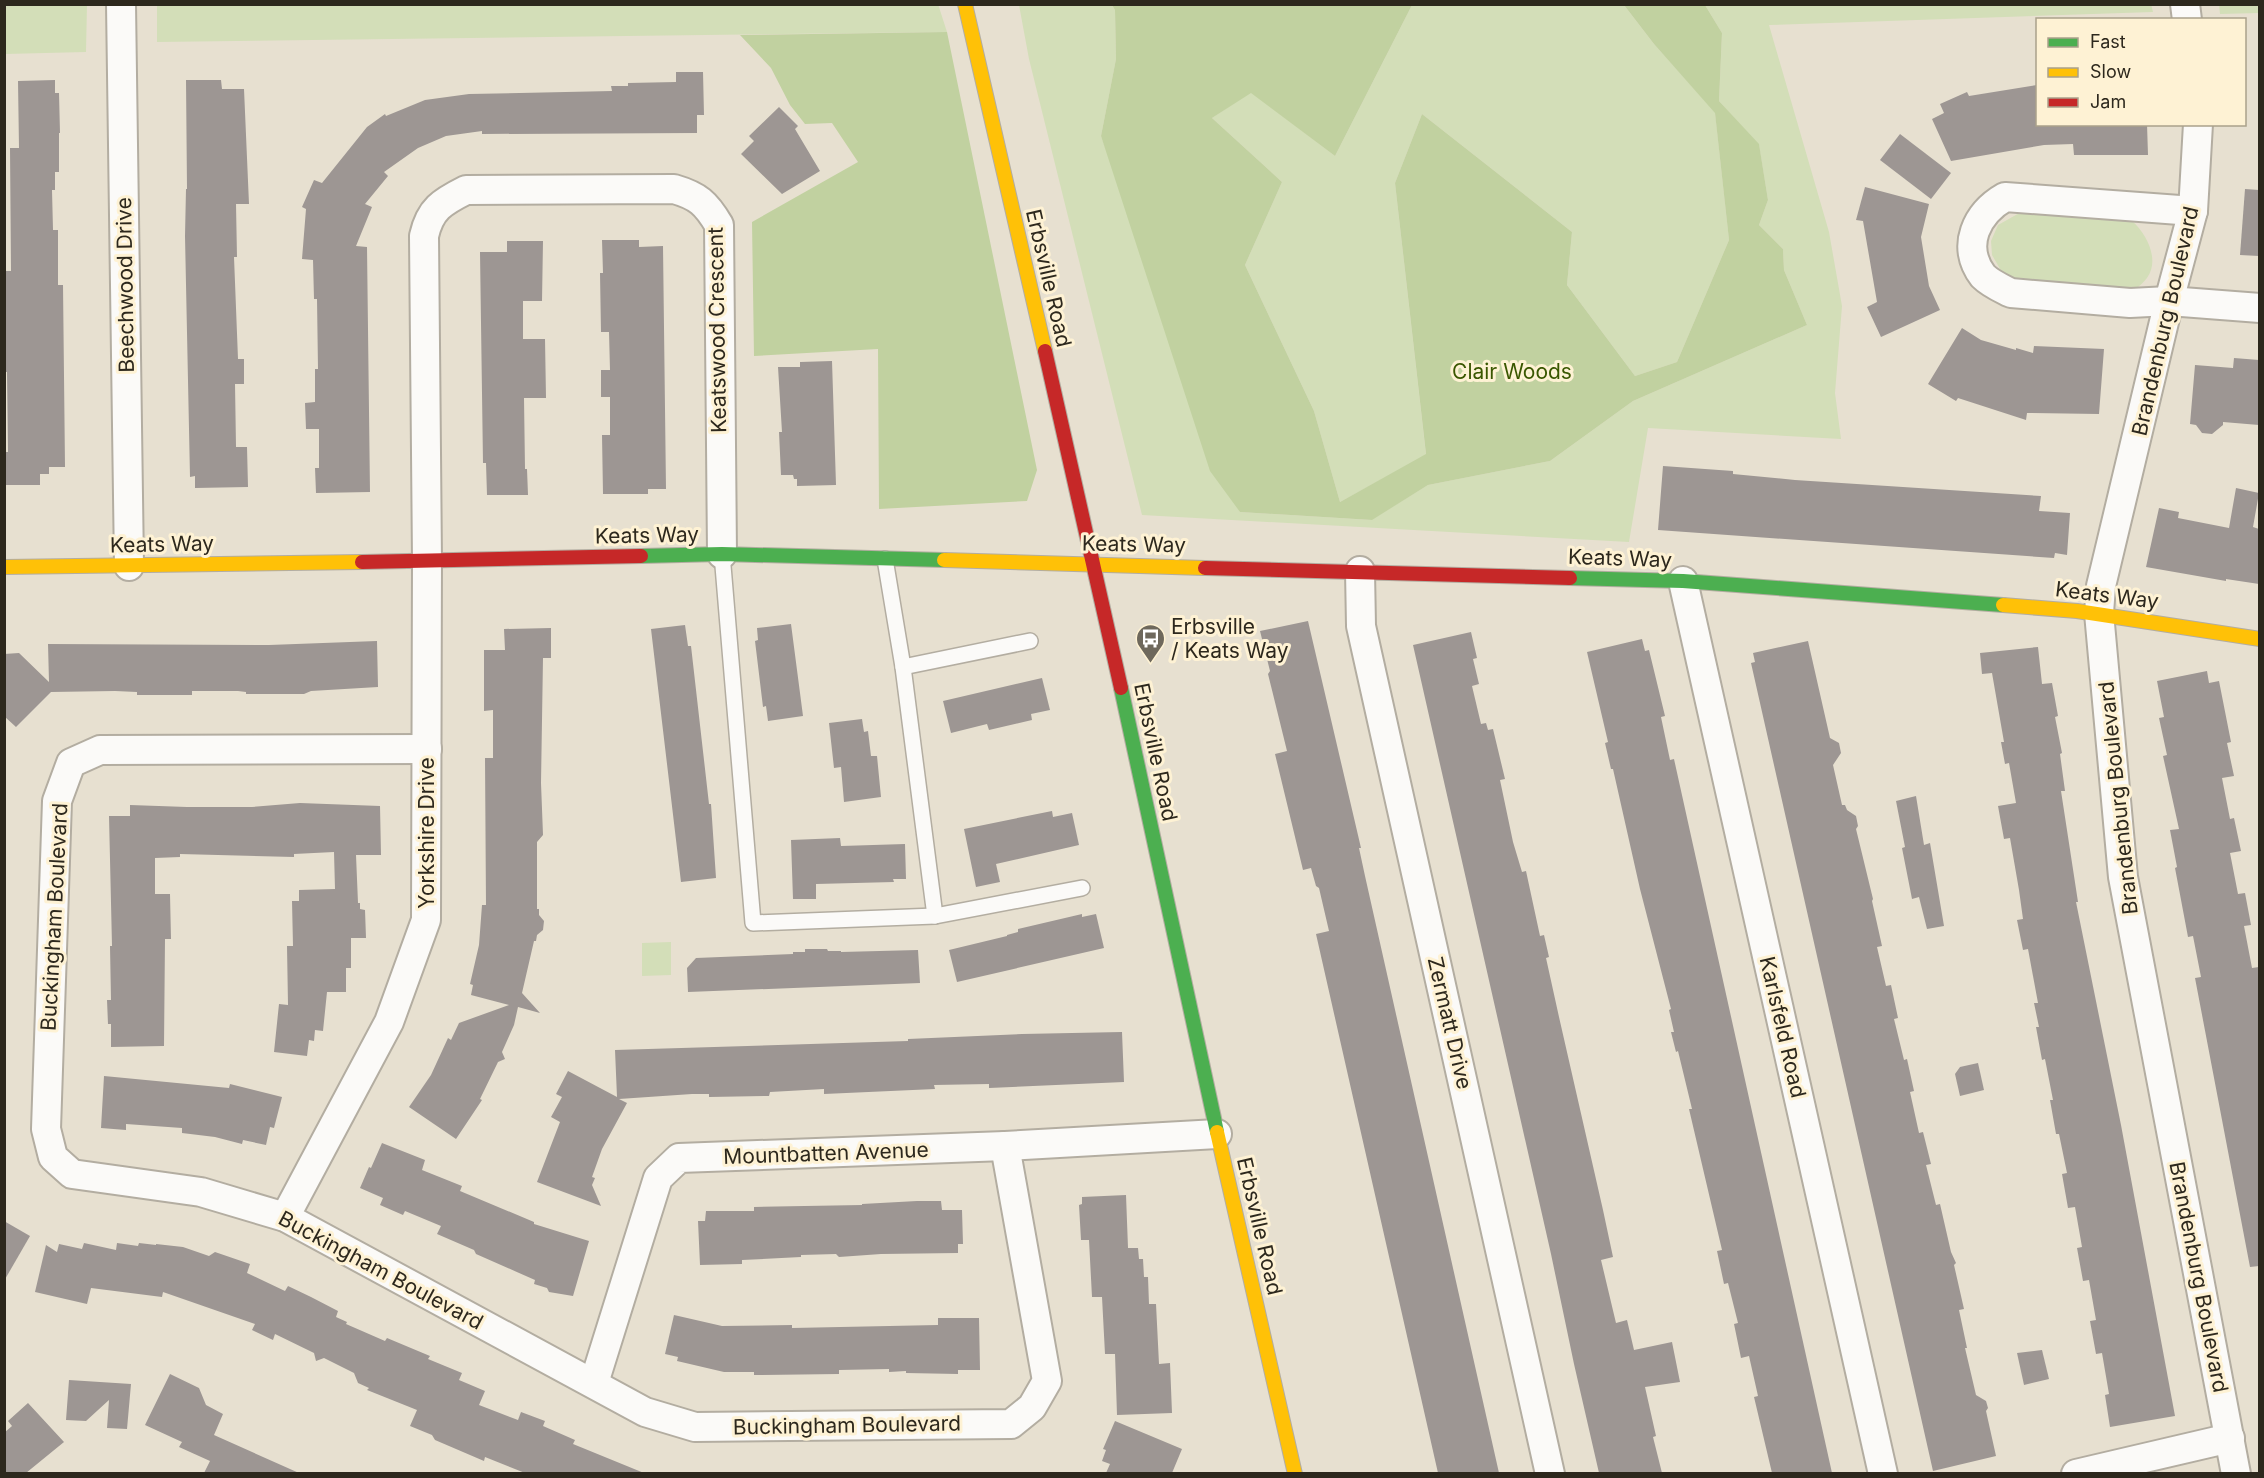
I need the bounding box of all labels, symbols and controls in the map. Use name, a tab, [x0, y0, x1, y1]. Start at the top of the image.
legend	[2036, 18, 2246, 126]
text: Fast	[2090, 31, 2126, 52]
text: Slow	[2090, 61, 2131, 82]
text: Jam	[2090, 91, 2126, 112]
street label: Beechwood Drive	[111, 197, 139, 373]
street label: Brandenburg Boulevard	[2126, 204, 2204, 438]
street label: Erbsville Road	[1021, 207, 1077, 349]
street label: Keatswood Crescent	[703, 227, 731, 433]
park label: Clair Woods	[1452, 359, 1572, 384]
street label: Keats Way	[595, 522, 699, 548]
street label: Keats Way	[110, 531, 214, 557]
street label: Keats Way	[1082, 531, 1186, 557]
street label: Keats Way	[1568, 544, 1673, 572]
street label: Keats Way	[2054, 576, 2160, 614]
place label: Erbsville / Keats Way	[1171, 614, 1289, 663]
bus stop icon: Erbsville / Keats Way	[1134, 622, 1166, 664]
street label: Brandenburg Boulevard	[2093, 680, 2143, 916]
street label: Erbsville Road	[1129, 681, 1183, 823]
street label: Yorkshire Drive	[414, 757, 439, 909]
street label: Buckingham Boulevard	[36, 802, 72, 1032]
street label: Zermatt Drive	[1423, 954, 1477, 1092]
street label: Karlsfeld Road	[1755, 954, 1811, 1100]
street label: Mountbatten Avenue	[723, 1137, 929, 1169]
street label: Erbsville Road	[1232, 1155, 1288, 1297]
street label: Brandenburg Boulevard	[2164, 1159, 2234, 1395]
street label: Buckingham Boulevard	[274, 1205, 488, 1335]
street label: Buckingham Boulevard	[733, 1411, 961, 1439]

